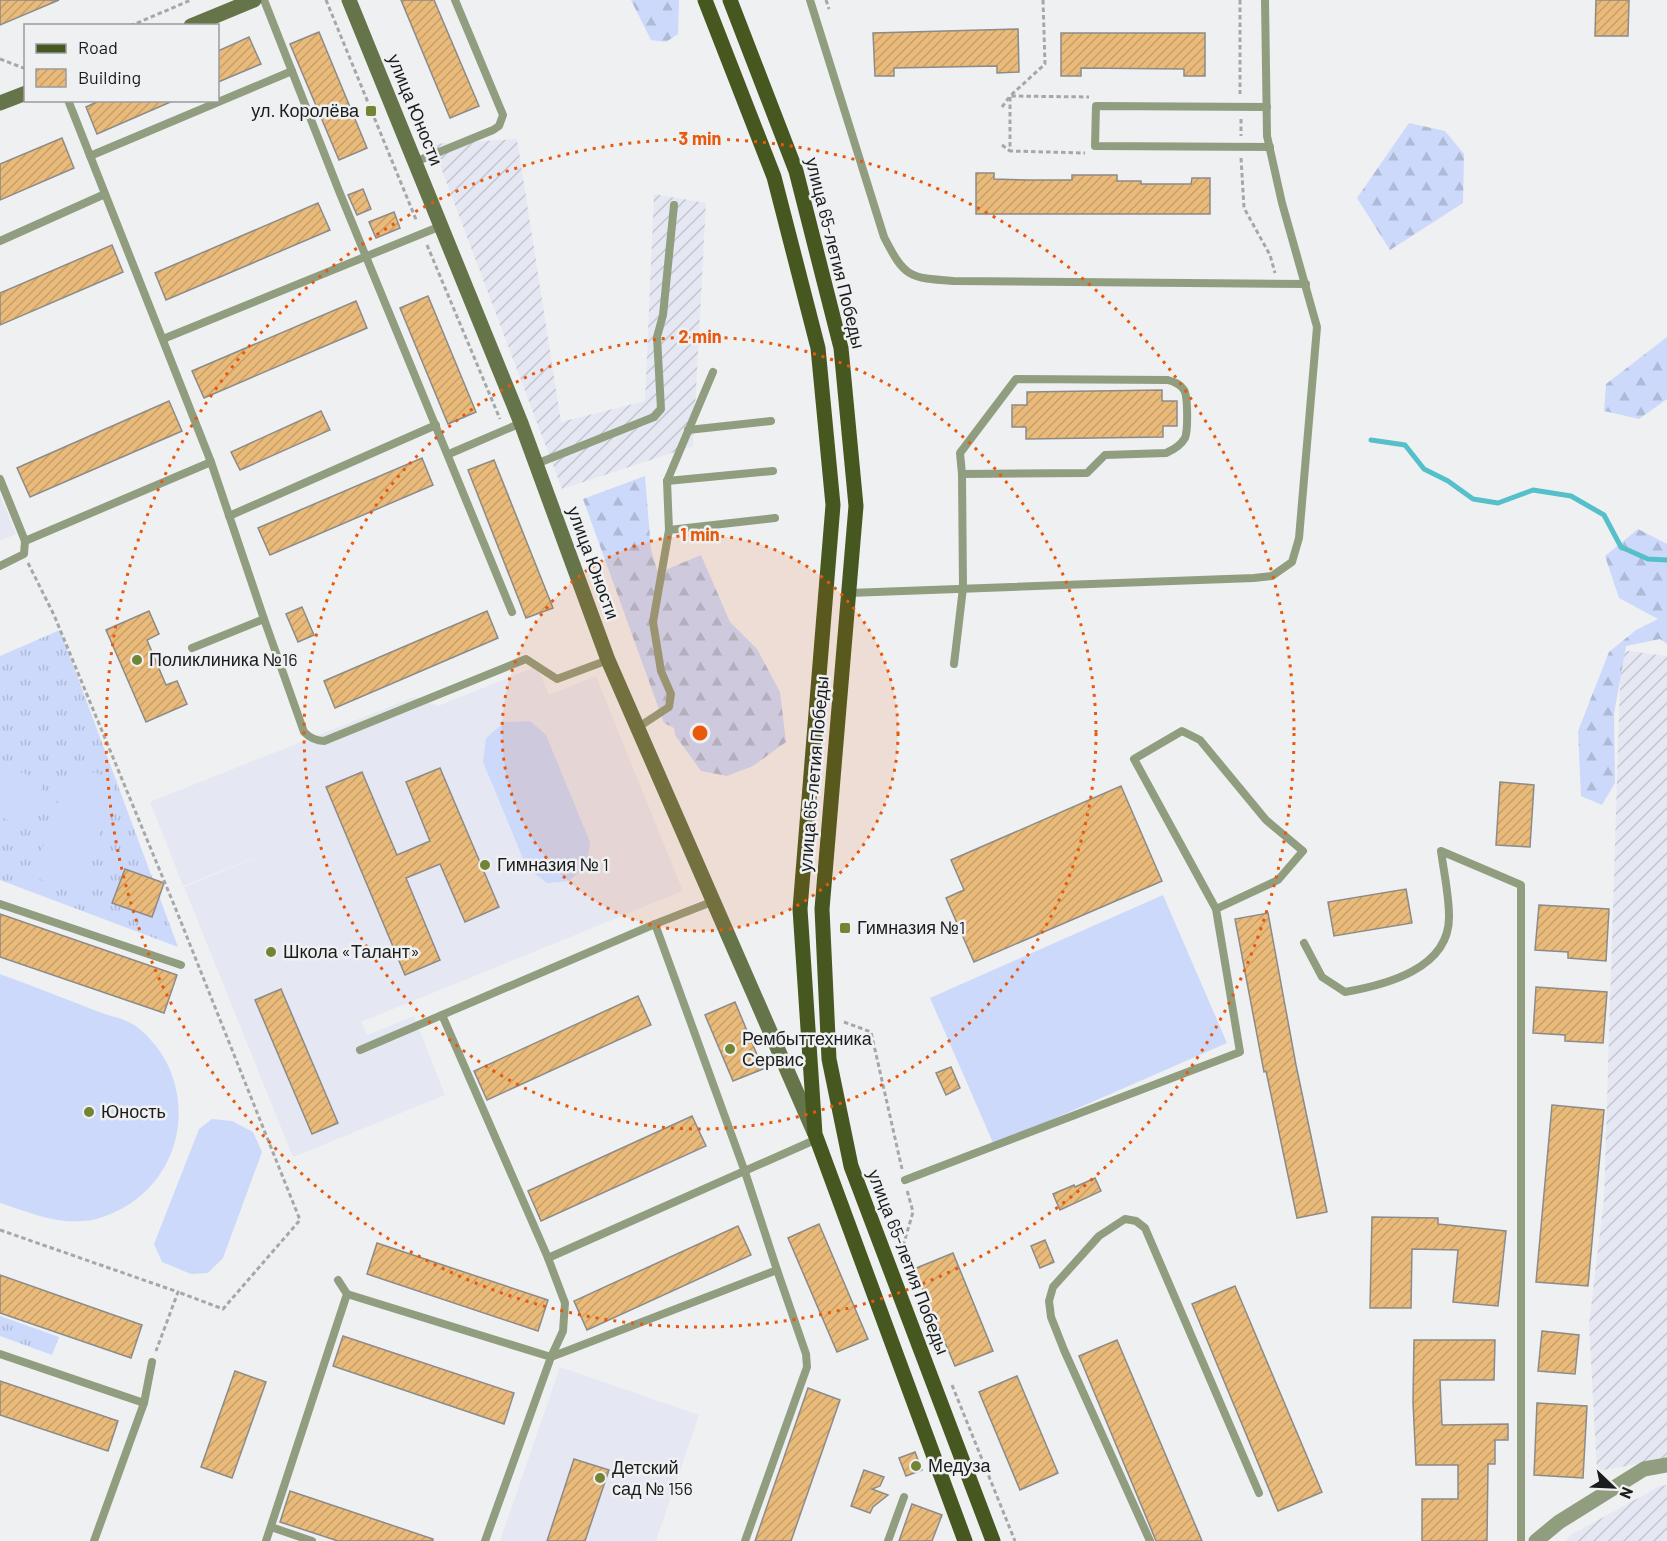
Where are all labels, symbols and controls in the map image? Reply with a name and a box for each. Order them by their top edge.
legend [24,24,219,102]
text: Road [78,36,118,58]
street label: улица Юности [384,51,448,169]
text: Building [78,66,141,88]
place label: ул. Королёва [251,99,360,121]
marker: ул. Королёва [364,104,378,118]
text: 3 min [679,127,721,149]
street label: улица 65-летия Победы [802,155,870,351]
text: 2 min [678,325,722,347]
street label: улица Юности [563,503,625,622]
text: 1 min [680,523,720,545]
place label: Поликлиника №16 [149,648,298,670]
marker: Поликлиника №16 [130,653,144,667]
street label: улица 65-летия Победы [793,675,833,873]
centre of rings [690,723,710,743]
place label: Гимназия № 1 [497,853,609,875]
marker: Гимназия № 1 [478,858,492,872]
place label: Гимназия №1 [857,916,965,938]
marker: Гимназия №1 [838,921,852,935]
place label: Школа «Талант» [283,940,420,962]
marker: Школа «Талант» [264,945,278,959]
place label: Рембыттехника Сервис [742,1027,873,1070]
marker: Рембыттехника Сервис [723,1042,737,1056]
place label: Юность [101,1100,166,1122]
marker: Юность [82,1105,96,1119]
street label: улица 65-летия Победы [863,1166,954,1357]
place label: Медуза [928,1454,992,1476]
place label: Детский сад № 156 [612,1456,693,1499]
north arrow [1583,1457,1643,1517]
marker: Медуза [909,1459,923,1473]
marker: Детский сад № 156 [593,1471,607,1485]
text: N [1616,1484,1638,1502]

